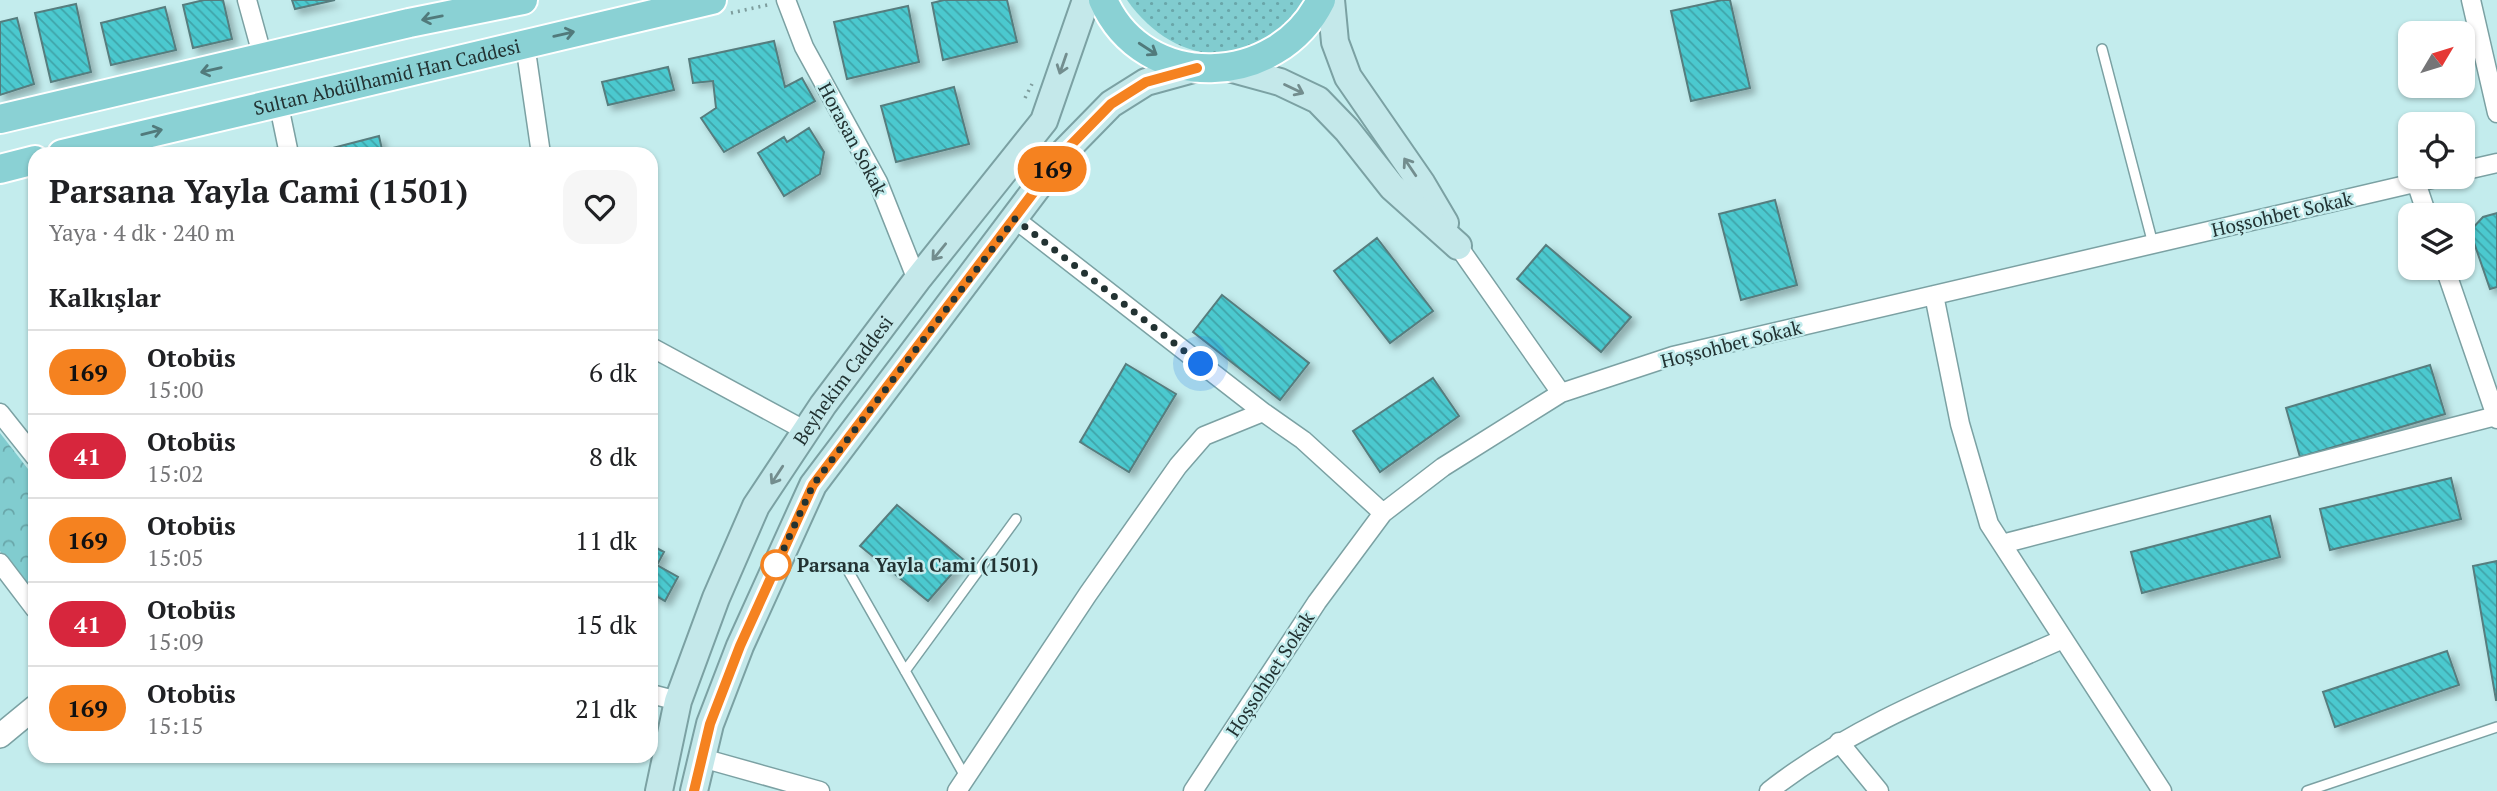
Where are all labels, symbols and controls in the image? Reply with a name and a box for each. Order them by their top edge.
one-way arrow [421,12,444,26]
north arrow [2398,21,2474,98]
map controls [2398,21,2475,280]
one-way arrow [552,27,575,41]
street label: Sultan Abdülhamid Han Caddesi [251,33,523,120]
one-way arrow [1138,42,1157,57]
one-way arrow [1056,53,1069,75]
one-way arrow [200,64,223,77]
street label: Horasan Sokak [813,78,894,200]
one-way arrow [1283,83,1304,96]
button: locate [2398,112,2475,189]
one-way arrow [140,125,163,138]
line badge: 169 [1012,146,1092,192]
text: 169 [1032,153,1072,185]
one-way arrow [1403,158,1417,177]
text: Parsana Yayla Cami (1501) [49,169,468,212]
button: heart [563,170,637,244]
street label: Hoşsohbet Sokak [2209,185,2355,242]
button: layers [2398,203,2475,280]
text: Yaya · 4 dk · 240 m [49,217,235,248]
one-way arrow [932,242,947,261]
text: Kalkışlar [49,280,161,314]
street label: Beyhekim Caddesi [787,310,898,449]
street label: Hoşsohbet Sokak [1658,314,1804,373]
text: Otobüs [147,340,236,374]
your location [1183,346,1218,381]
text: 6 dk [589,355,637,389]
text: 169 [67,356,108,388]
text: 15:00 [147,374,204,405]
text: Otobüs [147,424,236,458]
text: 8 dk [589,439,637,473]
text: 41 [74,440,101,472]
text: 15:02 [147,458,204,489]
one-way arrow [769,465,783,485]
text: Otobüs [147,508,236,542]
text: 11 dk [575,523,637,557]
text: 169 [67,524,108,556]
text: 15:05 [147,542,204,573]
marker: Parsana Yayla Cami (1501) [761,550,791,580]
place label: Parsana Yayla Cami (1501) [797,552,1038,577]
text: Otobüs [147,592,236,626]
street label: Hoşsohbet Sokak [1220,606,1319,741]
text: 15 dk [575,607,637,641]
text: 41 [74,608,101,640]
text: 15:09 [147,626,204,657]
text: Otobüs [147,676,236,710]
text: 21 dk [575,691,637,725]
text: 169 [67,692,108,724]
text: 15:15 [147,710,204,741]

